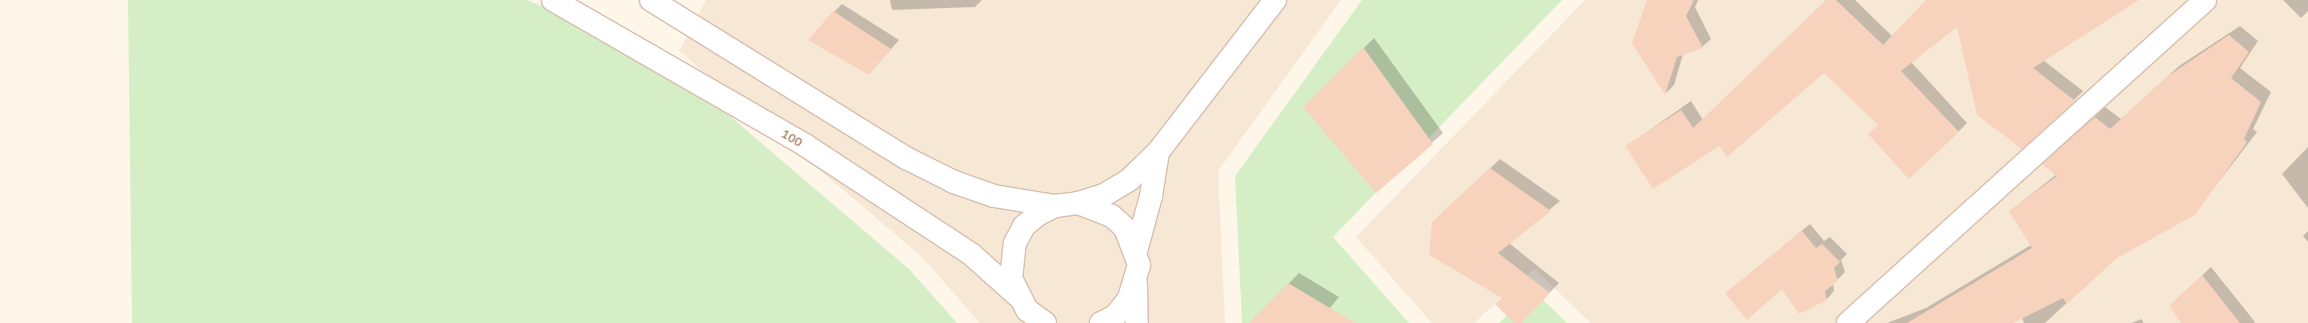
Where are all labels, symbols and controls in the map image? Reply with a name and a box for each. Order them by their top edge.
street label: 100 [779,126,805,150]

